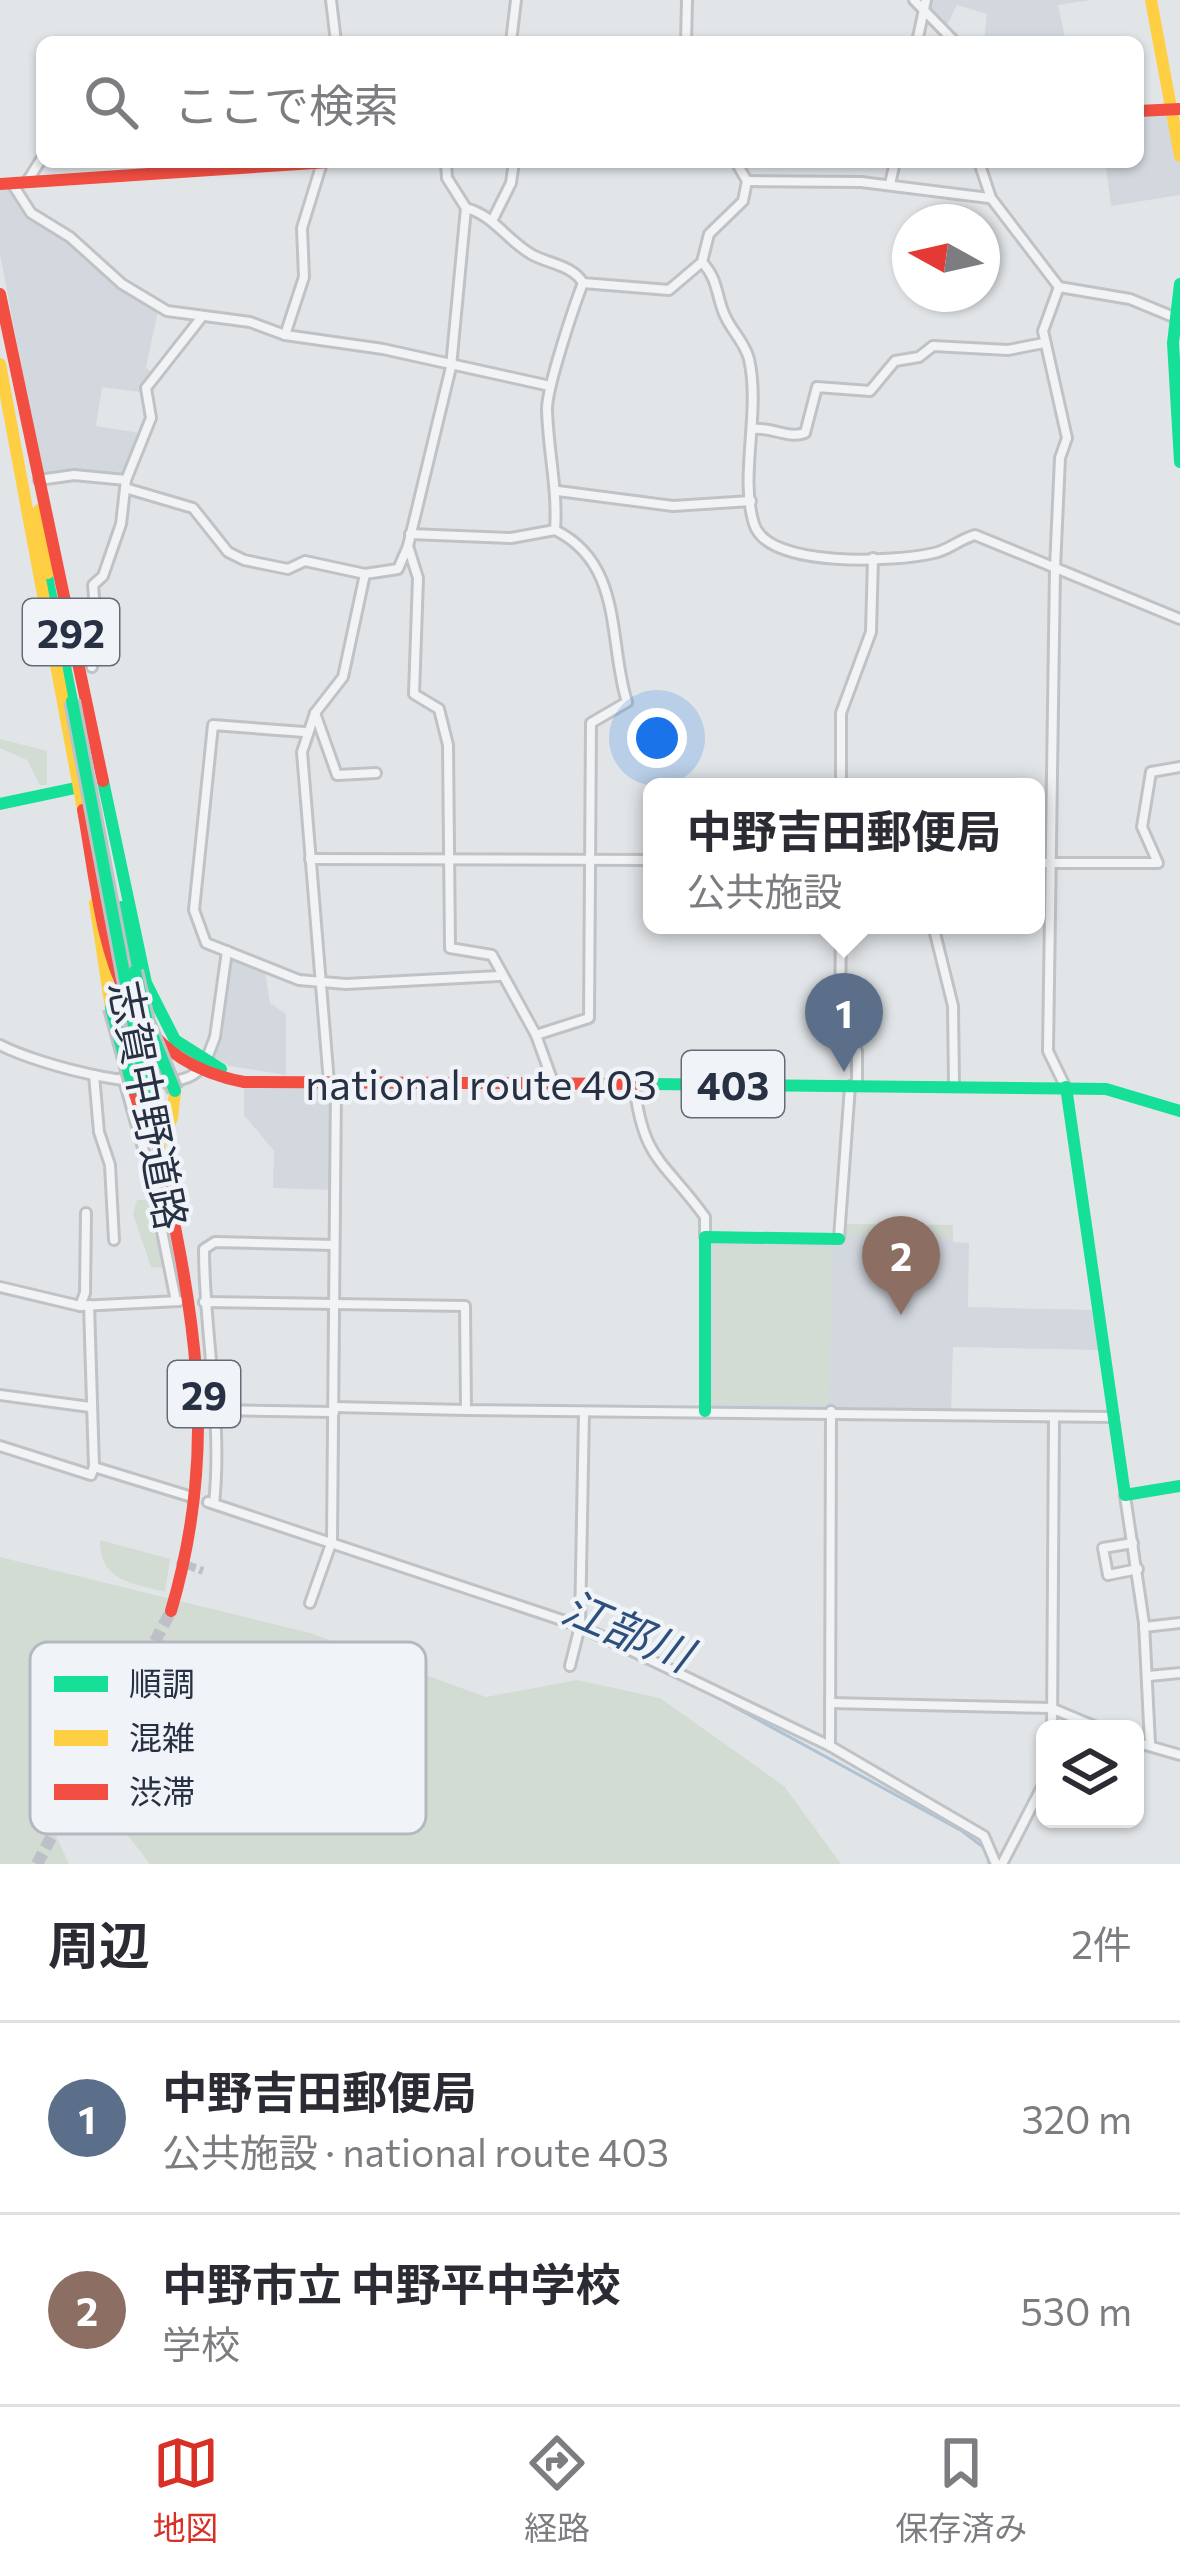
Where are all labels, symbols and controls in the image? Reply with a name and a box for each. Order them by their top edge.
search box [36,36,1144,168]
icon: search [78,69,144,135]
text: ここで検索 [174,76,399,131]
north arrow [892,204,1000,312]
road number: 292 [23,599,119,665]
your location [627,708,687,768]
popup [643,778,1045,934]
text: 中野吉田郵便局 [686,802,1002,857]
text: 公共施設 [686,866,843,914]
pin: 1 [805,973,883,1072]
street label: 志賀中野道路 [100,976,200,1234]
road number: 403 [682,1051,784,1117]
street label: national route 403 [305,1057,657,1109]
pin: 2 [862,1216,940,1315]
road number: 29 [168,1361,240,1427]
water label: 江部川 [555,1577,705,1682]
legend [30,1642,426,1834]
text: 順調 [129,1662,195,1703]
text: 混雑 [129,1716,195,1757]
map controls [1036,1720,1144,1828]
button: layers [1036,1720,1144,1828]
text: 渋滞 [129,1770,195,1811]
text: 周辺 [48,1912,150,1975]
text: 2件 [1071,1919,1132,1967]
text: 中野吉田郵便局 [162,2063,477,2118]
text: 1 [78,2094,96,2142]
text: 320 m [1021,2094,1132,2142]
text: 公共施設 · national route 403 [162,2127,669,2175]
text: 中野市立 中野平中学校 [162,2255,621,2310]
text: 2 [76,2286,98,2334]
text: 530 m [1020,2286,1132,2334]
text: 学校 [162,2319,240,2367]
tab: 地図 [153,2430,219,2550]
tab: 経路 [524,2430,590,2550]
tab: 保存済み [895,2430,1027,2550]

